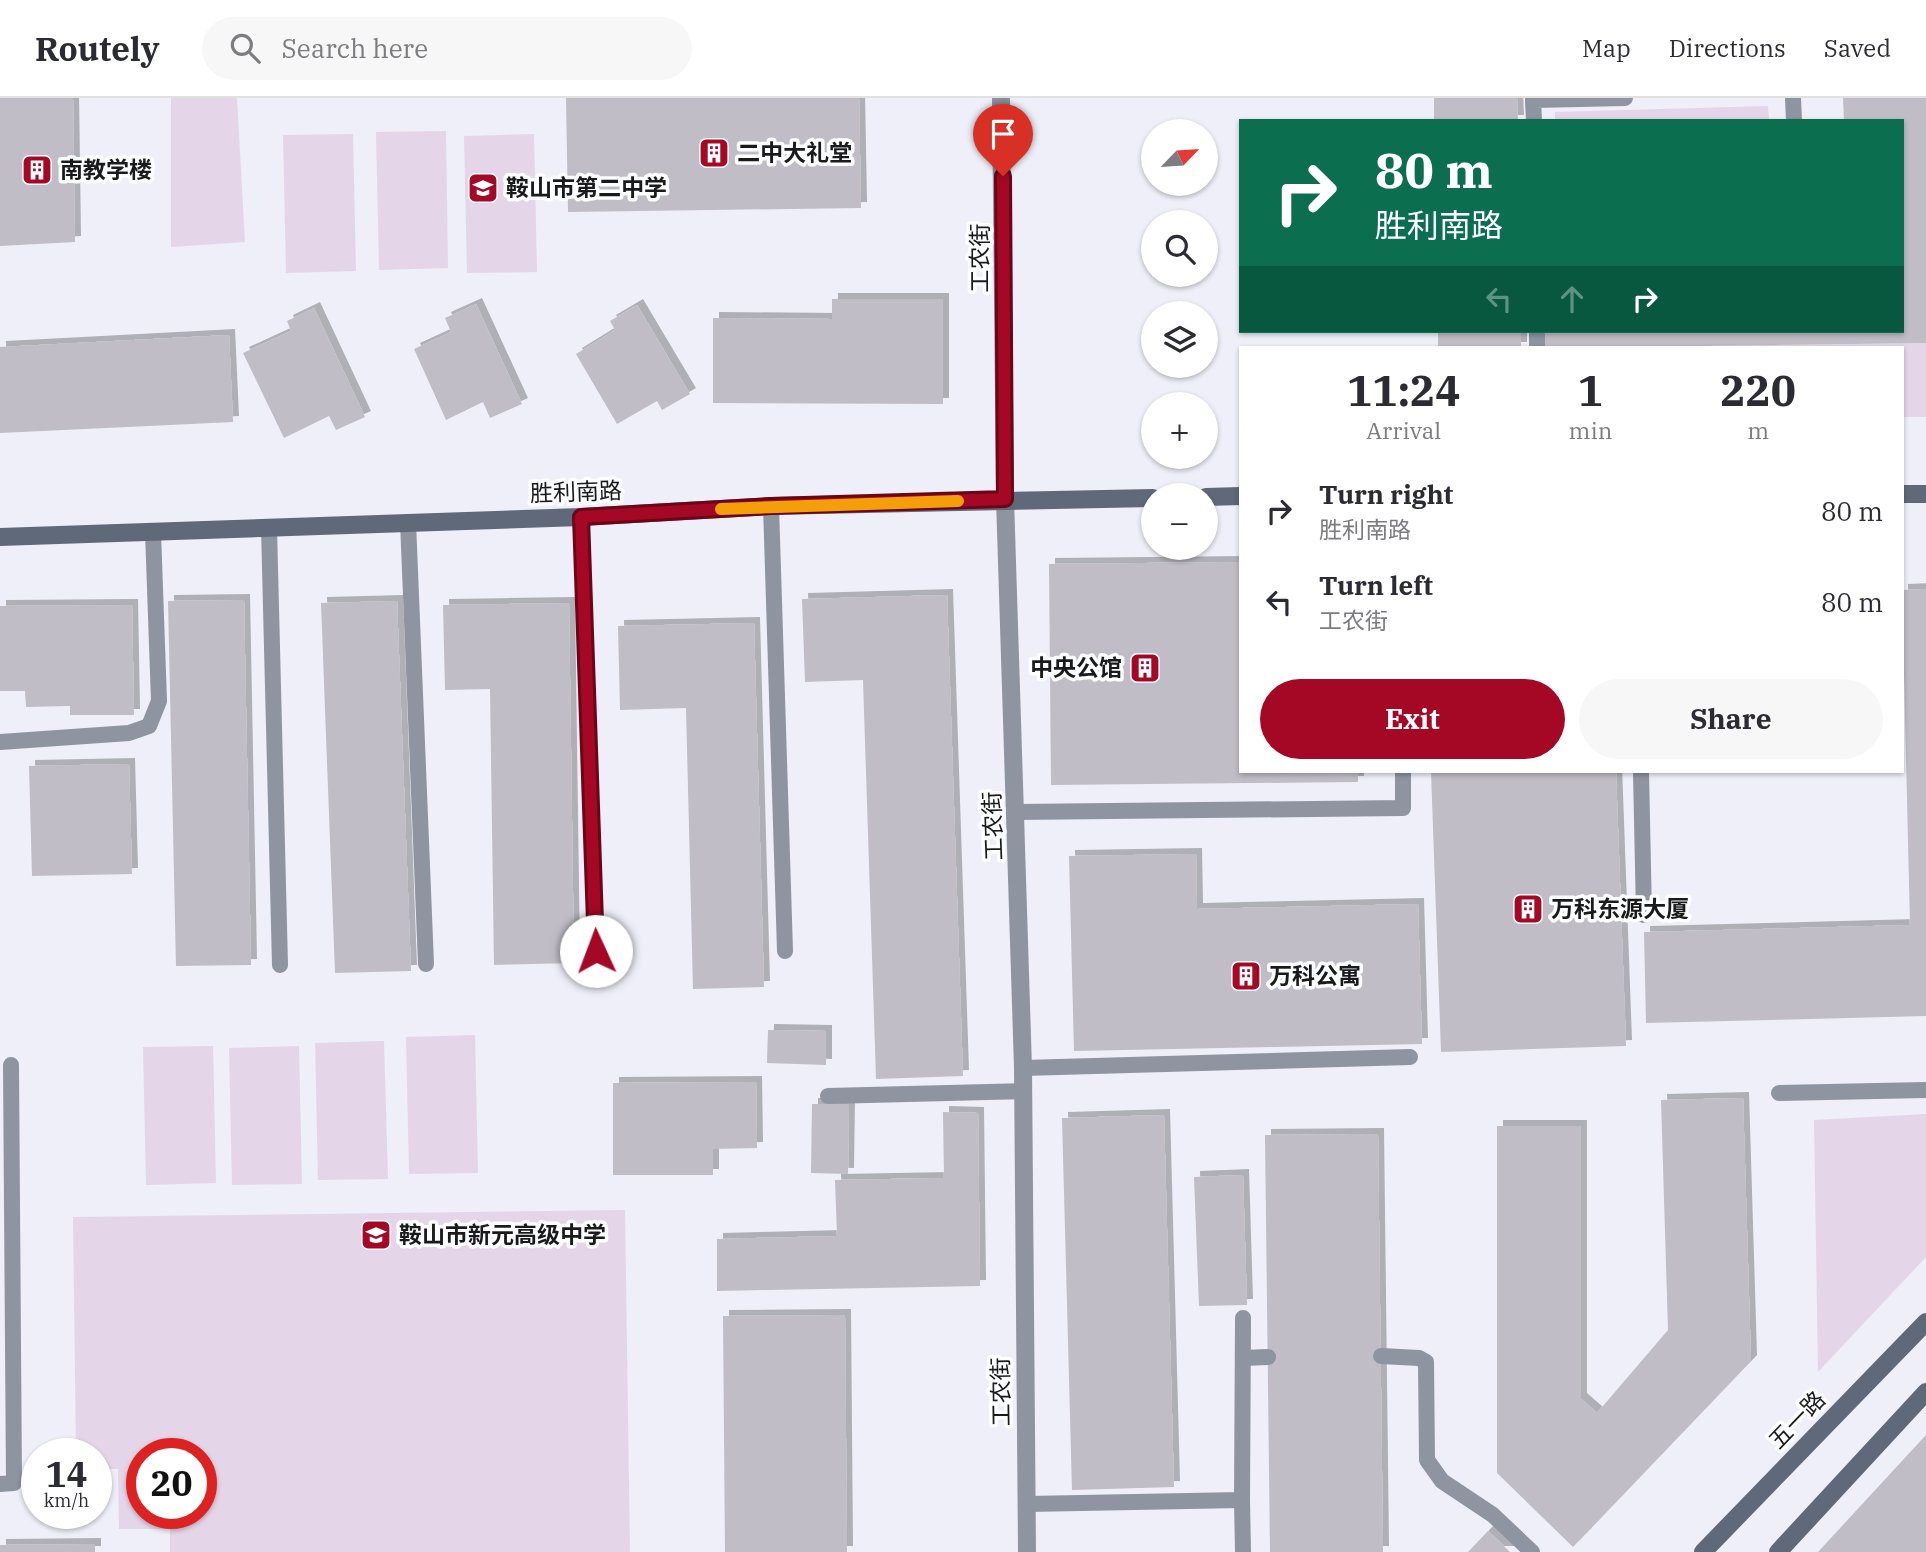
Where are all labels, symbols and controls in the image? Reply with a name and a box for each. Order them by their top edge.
search box [202,17,692,80]
text: Routely [35,27,160,70]
icon: search [226,29,264,67]
text: Search here [282,31,428,65]
text: Map [1582,32,1631,64]
text: Directions [1669,32,1786,64]
text: Saved [1824,32,1891,64]
pin [973,104,1033,176]
icon: arrive [984,115,1022,153]
north arrow [1141,119,1218,196]
map controls [1141,119,1218,560]
building icon: 二中大礼堂 [697,136,731,170]
place label: 二中大礼堂 [737,137,852,167]
text: 80 m [1375,138,1493,201]
icon: right [1260,147,1351,238]
building icon: 南教学楼 [20,153,54,187]
place label: 南教学楼 [60,154,152,184]
school or university icon: 鞍山市第二中学 [466,171,500,205]
place label: 鞍山市第二中学 [506,172,667,202]
text: 胜利南路 [1375,204,1503,246]
button: search [1141,210,1218,287]
street label: 工农街 [964,224,994,293]
icon: left [1480,280,1518,318]
icon: ahead [1553,280,1591,318]
icon: right [1626,280,1664,318]
button: layers [1141,301,1218,378]
text: 11:24 [1347,363,1461,418]
text: 1 [1578,363,1603,418]
text: 220 [1720,363,1796,418]
button: + [1141,392,1218,469]
text: Arrival [1366,415,1441,445]
text: min [1569,415,1612,445]
text: m [1747,415,1769,445]
street label: 胜利南路 [529,474,622,508]
text: Turn right [1319,477,1453,511]
button: − [1141,483,1218,560]
icon: right [1260,492,1298,530]
text: 80 m [1821,494,1883,528]
text: 胜利南路 [1319,514,1411,544]
text: Turn left [1319,568,1433,602]
icon: left [1260,583,1298,621]
text: 80 m [1821,585,1883,619]
text: 工农街 [1319,605,1388,635]
building icon: 中央公馆 [1128,651,1162,685]
place label: 中央公馆 [1030,652,1122,682]
button: Exit [1260,679,1565,759]
button: Share [1579,679,1883,759]
street label: 工农街 [976,791,1008,861]
building icon: 万科东源大厦 [1511,892,1545,926]
place label: 万科东源大厦 [1551,893,1689,923]
position arrow [559,914,633,988]
building icon: 万科公寓 [1229,959,1263,993]
place label: 万科公寓 [1269,960,1361,990]
school or university icon: 鞍山市新元高级中学 [359,1218,393,1252]
place label: 鞍山市新元高级中学 [399,1219,606,1249]
street label: 工农街 [984,1357,1016,1427]
street label: 五一路 [1762,1384,1831,1455]
speed limit sign: 20 [126,1438,217,1529]
text: 14 [45,1451,88,1497]
text: km/h [44,1489,89,1512]

